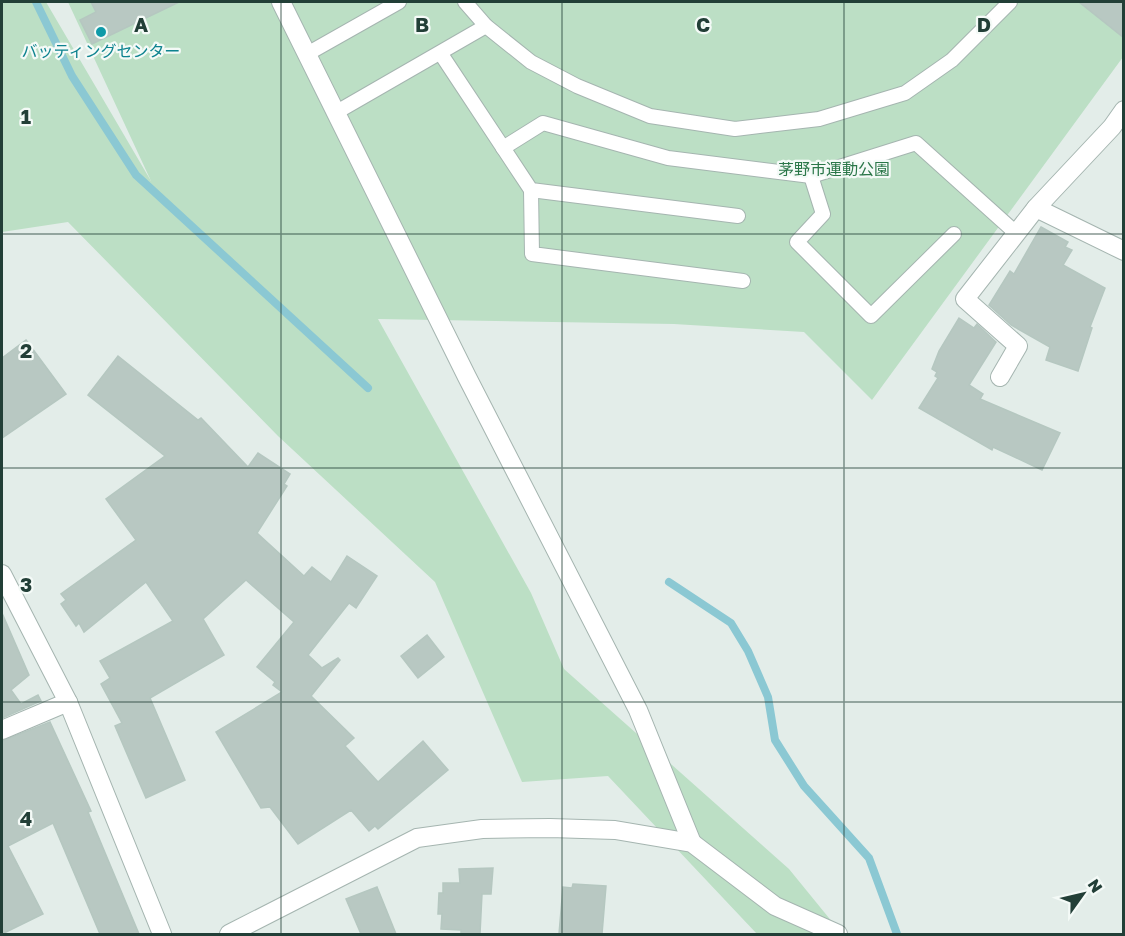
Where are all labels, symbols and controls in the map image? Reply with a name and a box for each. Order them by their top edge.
text: A [134,12,148,36]
text: B [415,12,429,36]
text: C [696,12,710,36]
text: D [977,12,991,36]
marker: バッティングセンター [94,25,108,39]
place label: バッティングセンター [21,41,181,61]
text: 1 [21,104,31,128]
park label: 茅野市運動公園 [778,159,890,179]
text: 2 [20,338,32,362]
text: 3 [20,572,32,596]
text: 4 [20,806,32,830]
north arrow [1053,864,1113,924]
text: N [1084,875,1107,896]

